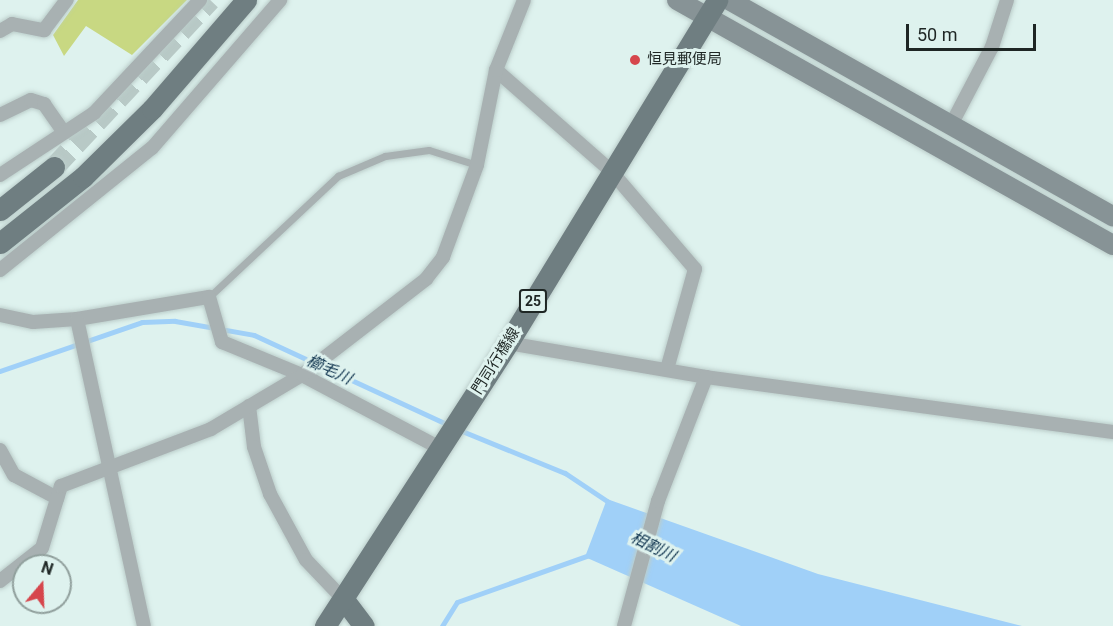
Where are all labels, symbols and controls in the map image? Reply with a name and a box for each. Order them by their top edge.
scale bar [909,12,1040,50]
text: 50 m [917,24,957,45]
place label: 恒見郵便局 [647,51,722,69]
marker: 恒見郵便局 [628,53,642,67]
road number: 25 [518,290,548,312]
street label: 門司行橋線 [468,324,524,398]
water label: 櫛毛川 [303,351,355,389]
water label: 相割川 [627,528,679,566]
north arrow [12,554,72,614]
text: N [39,558,56,579]

